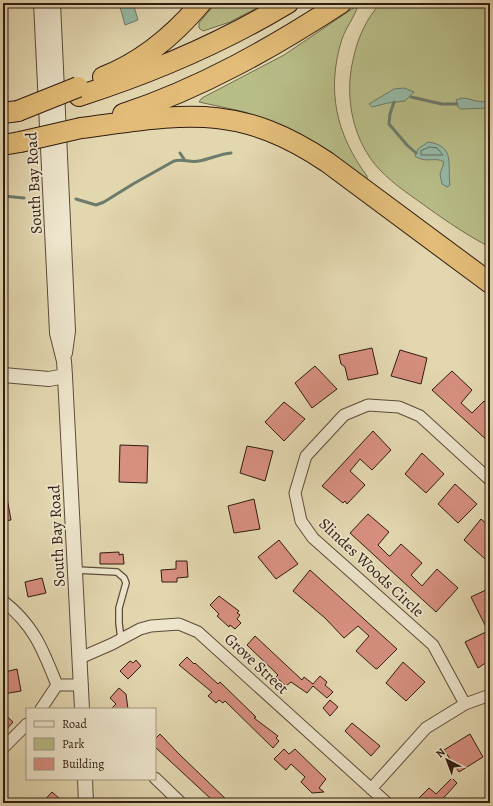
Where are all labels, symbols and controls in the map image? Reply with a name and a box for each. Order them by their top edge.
street label: South Bay Road [20,131,48,235]
street label: South Bay Road [43,484,71,588]
street label: Slindes Woods Circle [314,513,429,622]
street label: Grove Street [219,628,293,699]
legend [26,708,156,780]
text: Road [62,716,88,732]
text: Park [62,736,85,752]
north arrow [427,740,467,780]
text: N [433,745,449,761]
text: Building [62,756,104,772]

